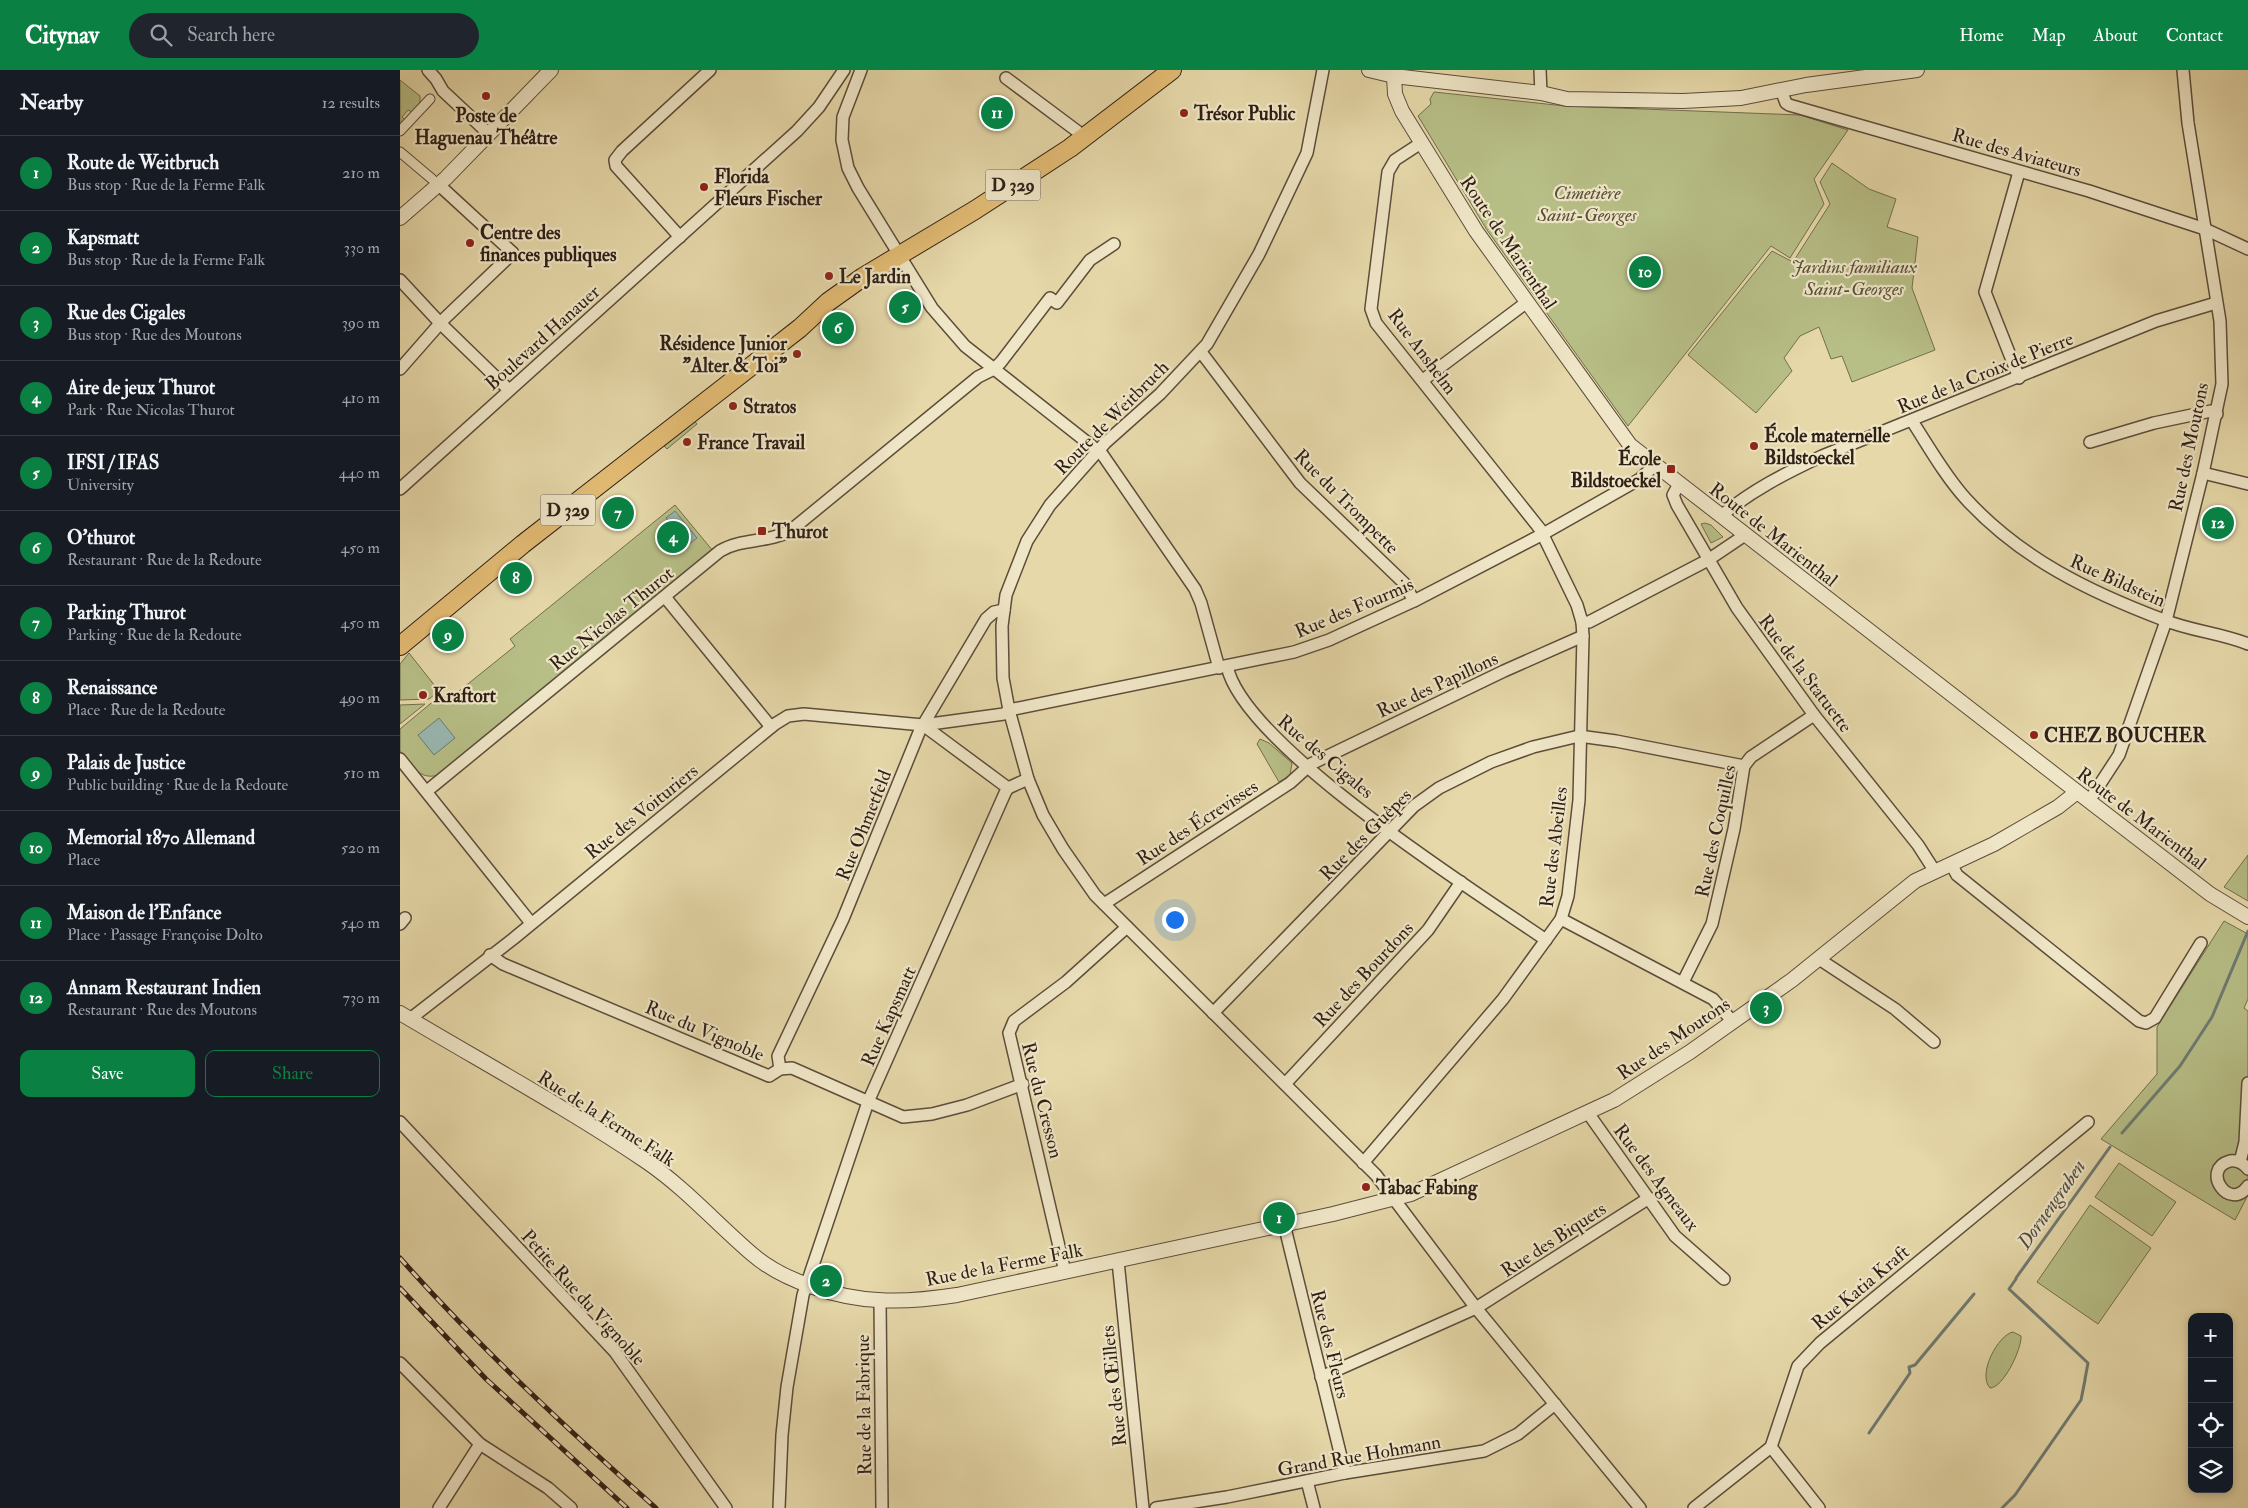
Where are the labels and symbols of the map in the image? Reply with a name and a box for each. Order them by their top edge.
marker: Poste de Haguenau Théâtre [480,90,492,102]
pin: 11 [981,94,1013,132]
place label: Trésor Public [1193,102,1296,126]
place label: Poste de Haguenau Théâtre [414,104,558,151]
marker: Trésor Public [1178,107,1190,119]
street label: Rue des Aviateurs [1949,123,2084,183]
place label: Florida Fleurs Fischer [714,165,823,211]
road number: D 329 [986,170,1040,200]
street label: Route de Marienthal [1455,171,1562,314]
marker: Florida Fleurs Fischer [698,181,710,193]
park label: Cimetière Saint-Georges [1536,181,1637,227]
place label: Centre des finances publiques [479,221,617,268]
marker: Centre des finances publiques [464,237,476,249]
pin: 10 [1629,253,1661,291]
park label: Jardins familiaux Saint-Georges [1791,255,1918,301]
place label: Le Jardin [839,265,911,289]
marker: Le Jardin [823,270,835,282]
street label: Boulevard Hanauer [480,280,605,396]
pin: 5 [889,288,921,326]
street label: Rue Anshelm [1382,304,1462,399]
pin: 6 [822,309,854,347]
street label: Rue de la Croix de Pierre [1894,327,2077,419]
place label: Résidence Junior "Alter & Toi" [659,332,788,378]
marker: Résidence Junior "Alter & Toi" [791,348,803,360]
street label: Route de Weitbruch [1049,355,1174,480]
street label: Rue des Moutons [2164,380,2214,514]
place label: Stratos [743,395,797,419]
marker: Stratos [727,400,739,412]
place label: École maternelle Bildstoeckel [1764,422,1890,470]
place label: France Travail [697,431,805,455]
marker: France Travail [681,436,693,448]
marker: École maternelle Bildstoeckel [1748,440,1760,452]
street label: Rue du Trompette [1288,444,1404,560]
place label: École Bildstoeckel [1570,445,1661,493]
marker: École Bildstoeckel [1665,463,1677,475]
street label: Route de Marienthal [1704,477,1842,592]
road number: D 329 [540,494,596,526]
pin: 7 [602,494,634,532]
pin: 12 [2202,504,2234,542]
pin: 4 [657,518,689,556]
place label: Thurot [771,520,829,544]
marker: Thurot [756,525,768,537]
street label: Rue Bildstein [2066,549,2169,613]
pin: 8 [500,559,532,597]
street label: Rue Nicolas Thurot [545,561,679,676]
street label: Rue des Fourmis [1291,572,1417,644]
street label: Rue de la Statuette [1753,610,1858,738]
pin: 9 [432,616,464,654]
street label: Rue des Papillons [1373,646,1502,724]
place label: Kraftort [433,684,497,708]
marker: Kraftort [417,689,429,701]
street label: Rue des Cigales [1272,710,1378,804]
place label: CHEZ BOUCHER [2044,724,2207,748]
marker: CHEZ BOUCHER [2028,729,2040,741]
street label: Rue des Voituriers [580,759,703,865]
street label: Route de Marienthal [2072,762,2211,875]
street label: Rue des Coquilles [1690,763,1742,900]
street label: Rue Ohmetfeld [831,766,897,884]
street label: Rue des Écrevisses [1131,773,1263,871]
street label: Rue des Guêpes [1315,784,1418,887]
street label: Rue des Abeilles [1535,785,1573,909]
your location [1162,907,1188,933]
street label: Rue des Bourdons [1309,917,1419,1033]
street label: Rue Kapsmatt [856,963,923,1071]
pin: 3 [1750,989,1782,1027]
street label: Rue des Moutons [1612,992,1735,1086]
street label: Rue du Vignoble [641,995,768,1067]
street label: Rue du Cresson [1016,1040,1068,1161]
street label: Rue de la Ferme Falk [533,1065,680,1172]
street label: Rue des Agneaux [1608,1119,1705,1236]
water label: Dornengraben [2011,1155,2091,1254]
place label: Tabac Fabing [1375,1176,1478,1201]
marker: Tabac Fabing [1360,1181,1372,1193]
street label: Rue des Biquets [1496,1197,1611,1283]
pin: 1 [1263,1199,1295,1237]
street label: Petite Rue du Vignoble [516,1225,651,1371]
street label: Rue de la Ferme Falk [924,1238,1085,1292]
street label: Rue Katia Kraft [1807,1240,1914,1335]
pin: 2 [810,1262,842,1300]
street label: Rue des Fleurs [1305,1287,1355,1401]
street label: Rue des Œillets [1096,1324,1132,1448]
street label: Rue de la Fabrique [851,1334,877,1476]
street label: Grand Rue Hohmann [1276,1430,1443,1482]

